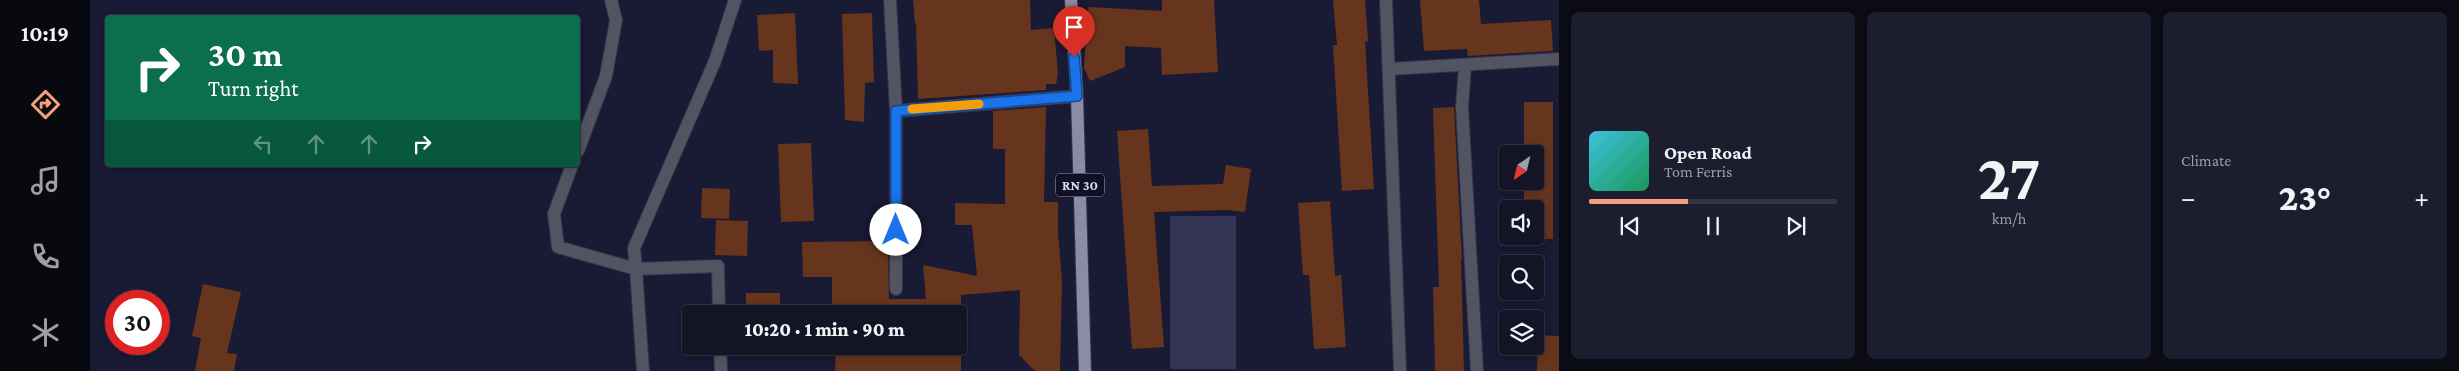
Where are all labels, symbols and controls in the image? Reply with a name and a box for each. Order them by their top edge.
pin [1053,6,1095,57]
icon: arrive [1060,13,1088,41]
text: 10:19 [21,21,69,46]
icon: right [125,35,190,100]
text: 30 m [208,35,283,74]
text: Turn right [208,76,299,101]
icon: directions [28,87,63,122]
icon: left [249,130,277,158]
icon: ahead [302,130,330,158]
icon: ahead [355,130,383,158]
icon: right [408,130,436,158]
text: 27 [1977,141,2041,213]
text: Open Road [1664,142,1752,163]
north arrow [1499,145,1544,190]
map controls [1499,145,1544,355]
text: Climate [2181,152,2231,169]
icon: music [28,163,63,198]
text: Tom Ferris [1664,163,1732,180]
road number: RN 30 [1056,174,1104,196]
text: 23° [2278,176,2332,218]
text: − [2181,182,2196,213]
text: + [2414,182,2429,213]
button: sound [1499,200,1544,245]
position arrow [869,203,921,255]
text: km/h [1992,210,2026,227]
icon: previous [1616,212,1644,240]
icon: pause [1699,212,1727,240]
icon: next [1782,212,1810,240]
icon: phone [28,239,63,274]
button: search [1499,255,1544,300]
speed limit sign: 30 [105,290,170,355]
button: layers [1499,310,1544,355]
icon: climate [28,315,63,350]
text: 10:20 · 1 min · 90 m [744,319,905,340]

